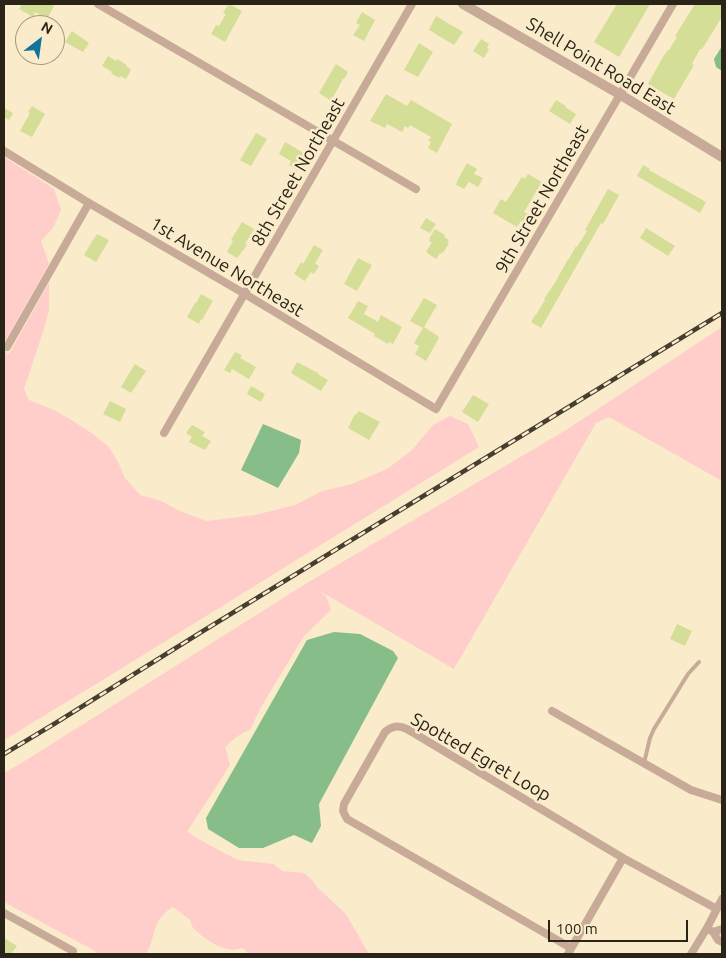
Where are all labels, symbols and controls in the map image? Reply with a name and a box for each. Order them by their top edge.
street label: Shell Point Road East [523,13,679,119]
north arrow [15,15,65,65]
text: N [38,18,56,37]
street label: 8th Street Northeast [247,94,349,250]
street label: 9th Street Northeast [491,121,593,277]
street label: 1st Avenue Northeast [146,213,308,321]
street label: Spotted Egret Loop [407,708,555,806]
scale bar [551,910,691,942]
text: 100 m [556,920,598,937]

